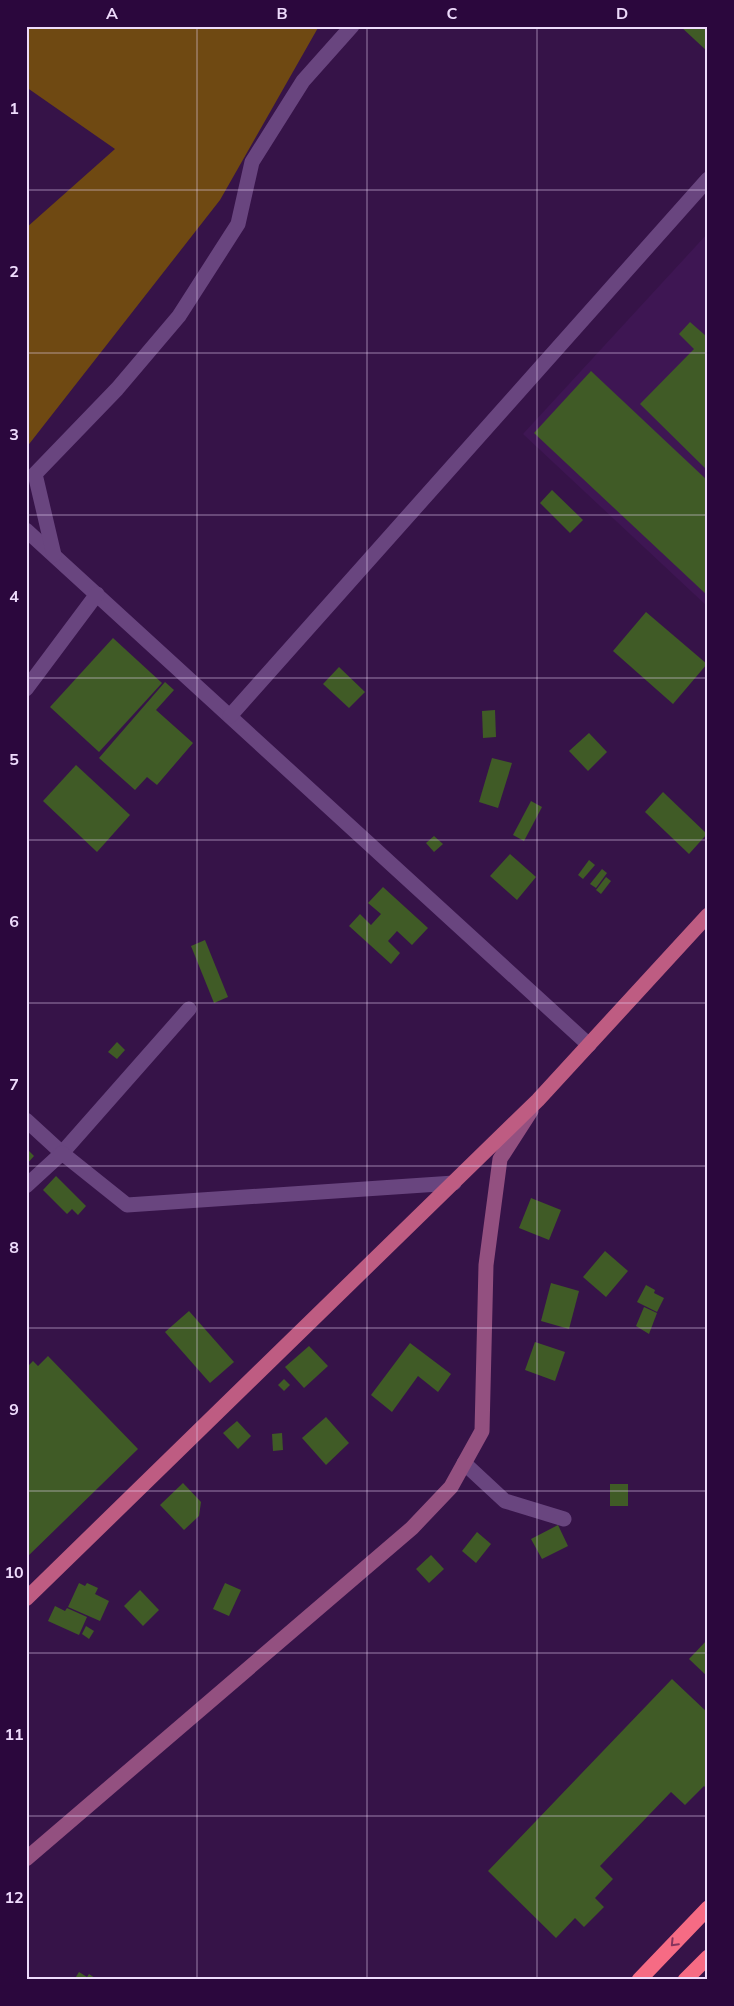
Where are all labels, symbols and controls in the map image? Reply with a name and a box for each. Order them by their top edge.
text: A [106,3,118,23]
text: B [276,3,288,23]
text: C [447,3,458,23]
text: D [616,3,628,23]
text: 1 [9,98,19,118]
text: 2 [9,261,19,281]
text: 3 [9,424,19,444]
text: 4 [9,586,19,606]
text: 5 [9,749,19,769]
text: 6 [9,911,19,931]
text: 7 [9,1074,19,1094]
text: 8 [9,1237,19,1257]
text: 9 [9,1399,19,1419]
text: 10 [4,1562,24,1582]
text: 11 [4,1724,24,1744]
text: 12 [4,1887,24,1907]
one-way arrow [671,1938,680,1947]

